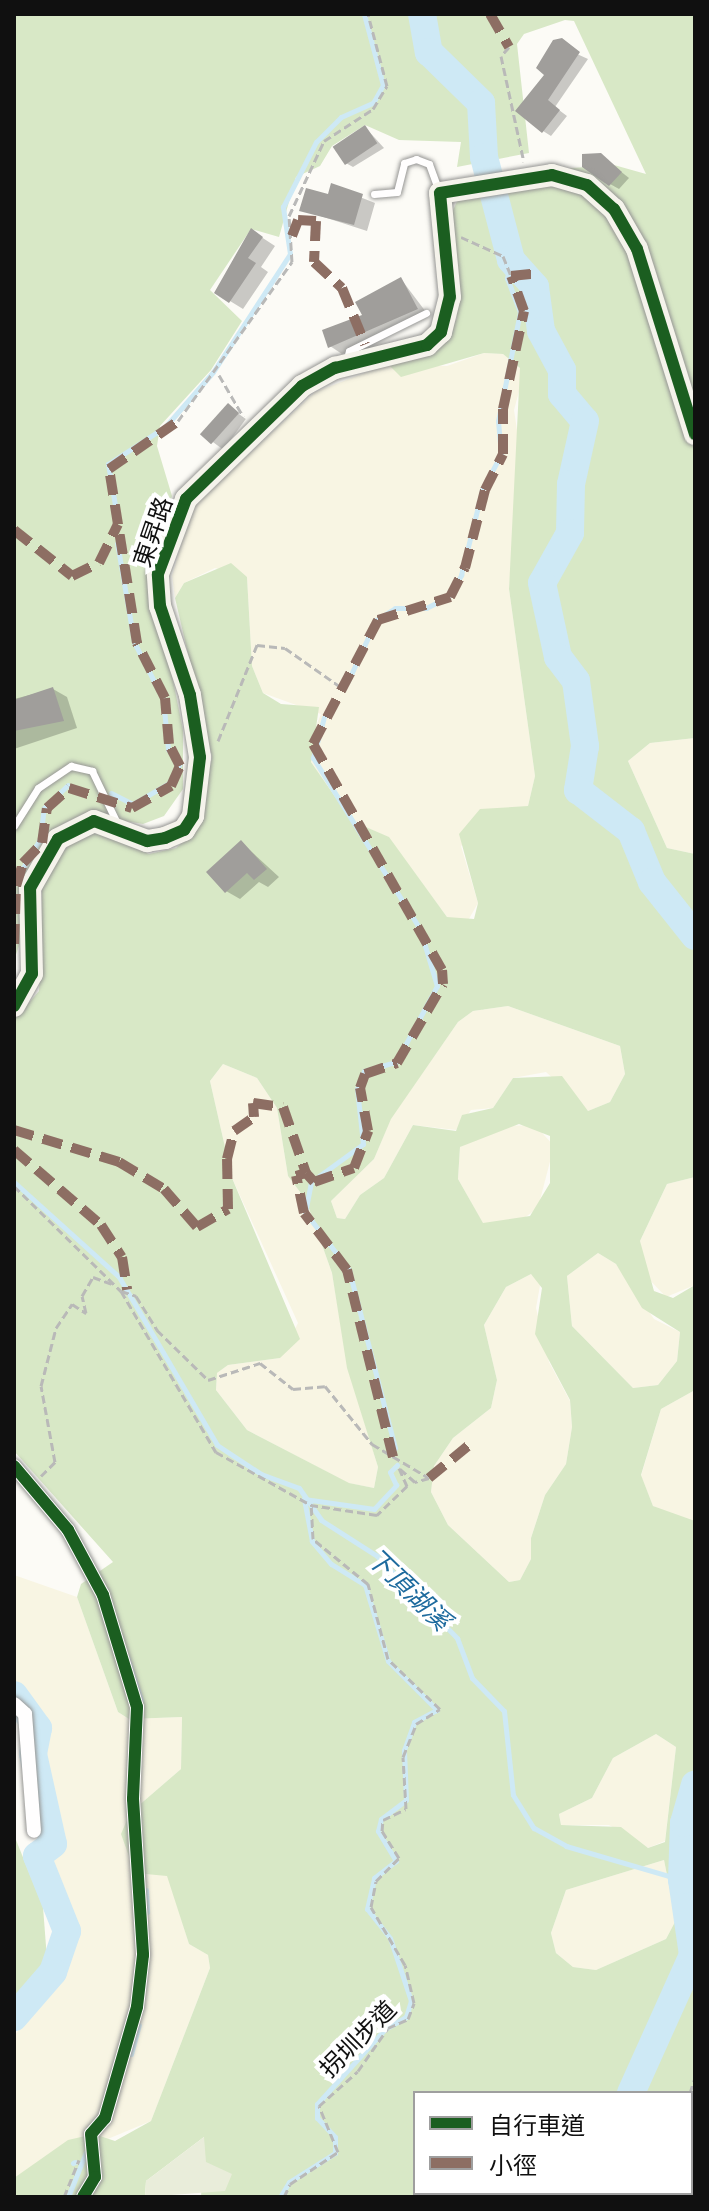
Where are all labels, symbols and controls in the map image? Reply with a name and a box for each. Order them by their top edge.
street label: 東昇路 [128,493,178,571]
water label: 下頂湖溪 [360,1543,456,1637]
street label: 拐圳步道 [314,1995,402,2083]
legend [413,2091,693,2195]
text: 自行車道 [489,2111,585,2140]
text: 小徑 [489,2151,537,2180]

